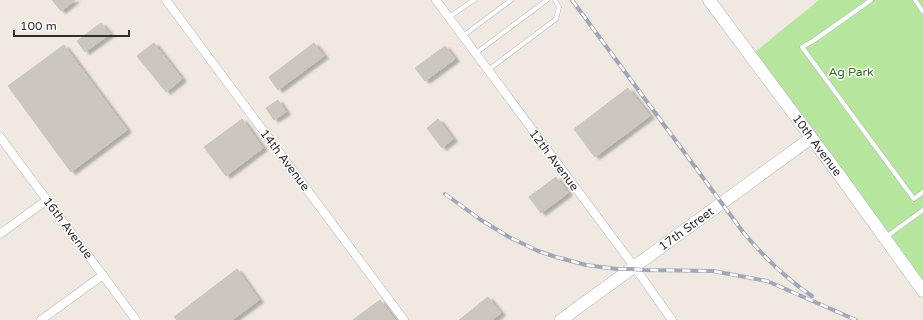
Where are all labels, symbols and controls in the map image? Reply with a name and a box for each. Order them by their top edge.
scale bar [14,12,129,38]
text: 100 m [20,19,57,33]
park label: Ag Park [828,65,874,79]
street label: 10th Avenue [790,112,845,179]
street label: 14th Avenue [257,127,313,194]
street label: 12th Avenue [526,127,582,194]
street label: 16th Avenue [40,195,96,262]
street label: 17th Street [656,204,717,253]

